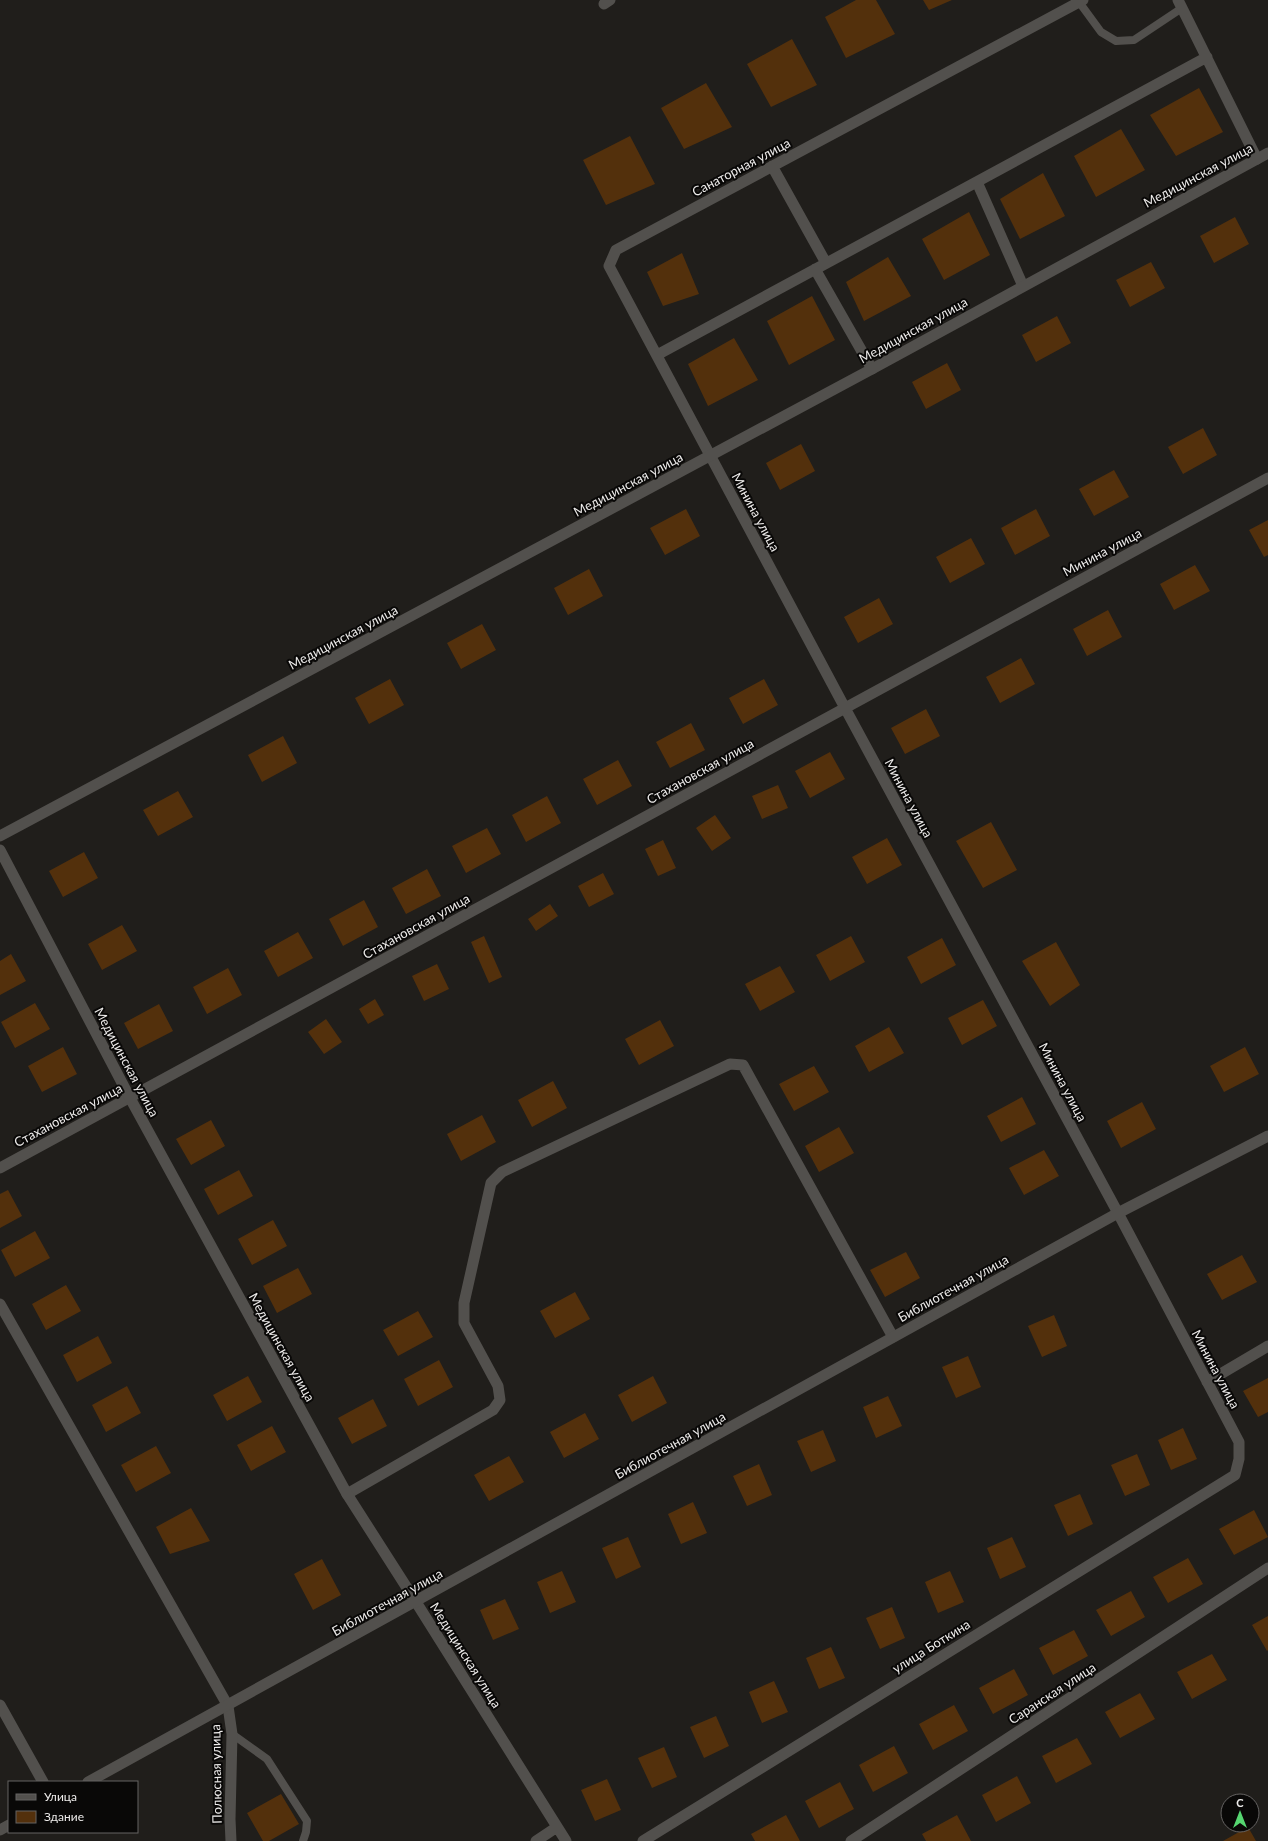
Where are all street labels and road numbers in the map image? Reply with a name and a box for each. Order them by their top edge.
street label: Санаторная улица [689,134,793,200]
street label: Медицинская улица [1141,139,1255,211]
street label: Медицинская улица [856,294,970,366]
street label: Медицинская улица [571,448,685,520]
street label: Минина улица [729,470,783,554]
street label: Минина улица [1060,525,1144,579]
street label: Медицинская улица [286,601,400,673]
street label: Стахановская улица [644,735,756,807]
street label: Минина улица [882,756,936,840]
street label: Стахановская улица [360,890,472,962]
street label: Медицинская улица [91,1005,163,1119]
street label: Минина улица [1036,1040,1090,1124]
street label: Стахановская улица [11,1080,125,1150]
street label: Библиотечная улица [895,1251,1011,1325]
street label: Медицинская улица [246,1290,318,1404]
street label: Минина улица [1189,1327,1243,1411]
street label: Библиотечная улица [612,1408,728,1482]
street label: Библиотечная улица [329,1565,445,1639]
street label: Медицинская улица [427,1599,505,1711]
street label: улица Боткина [889,1616,973,1676]
street label: Саранская улица [1005,1659,1099,1727]
street label: Полюсная улица [207,1724,225,1824]

